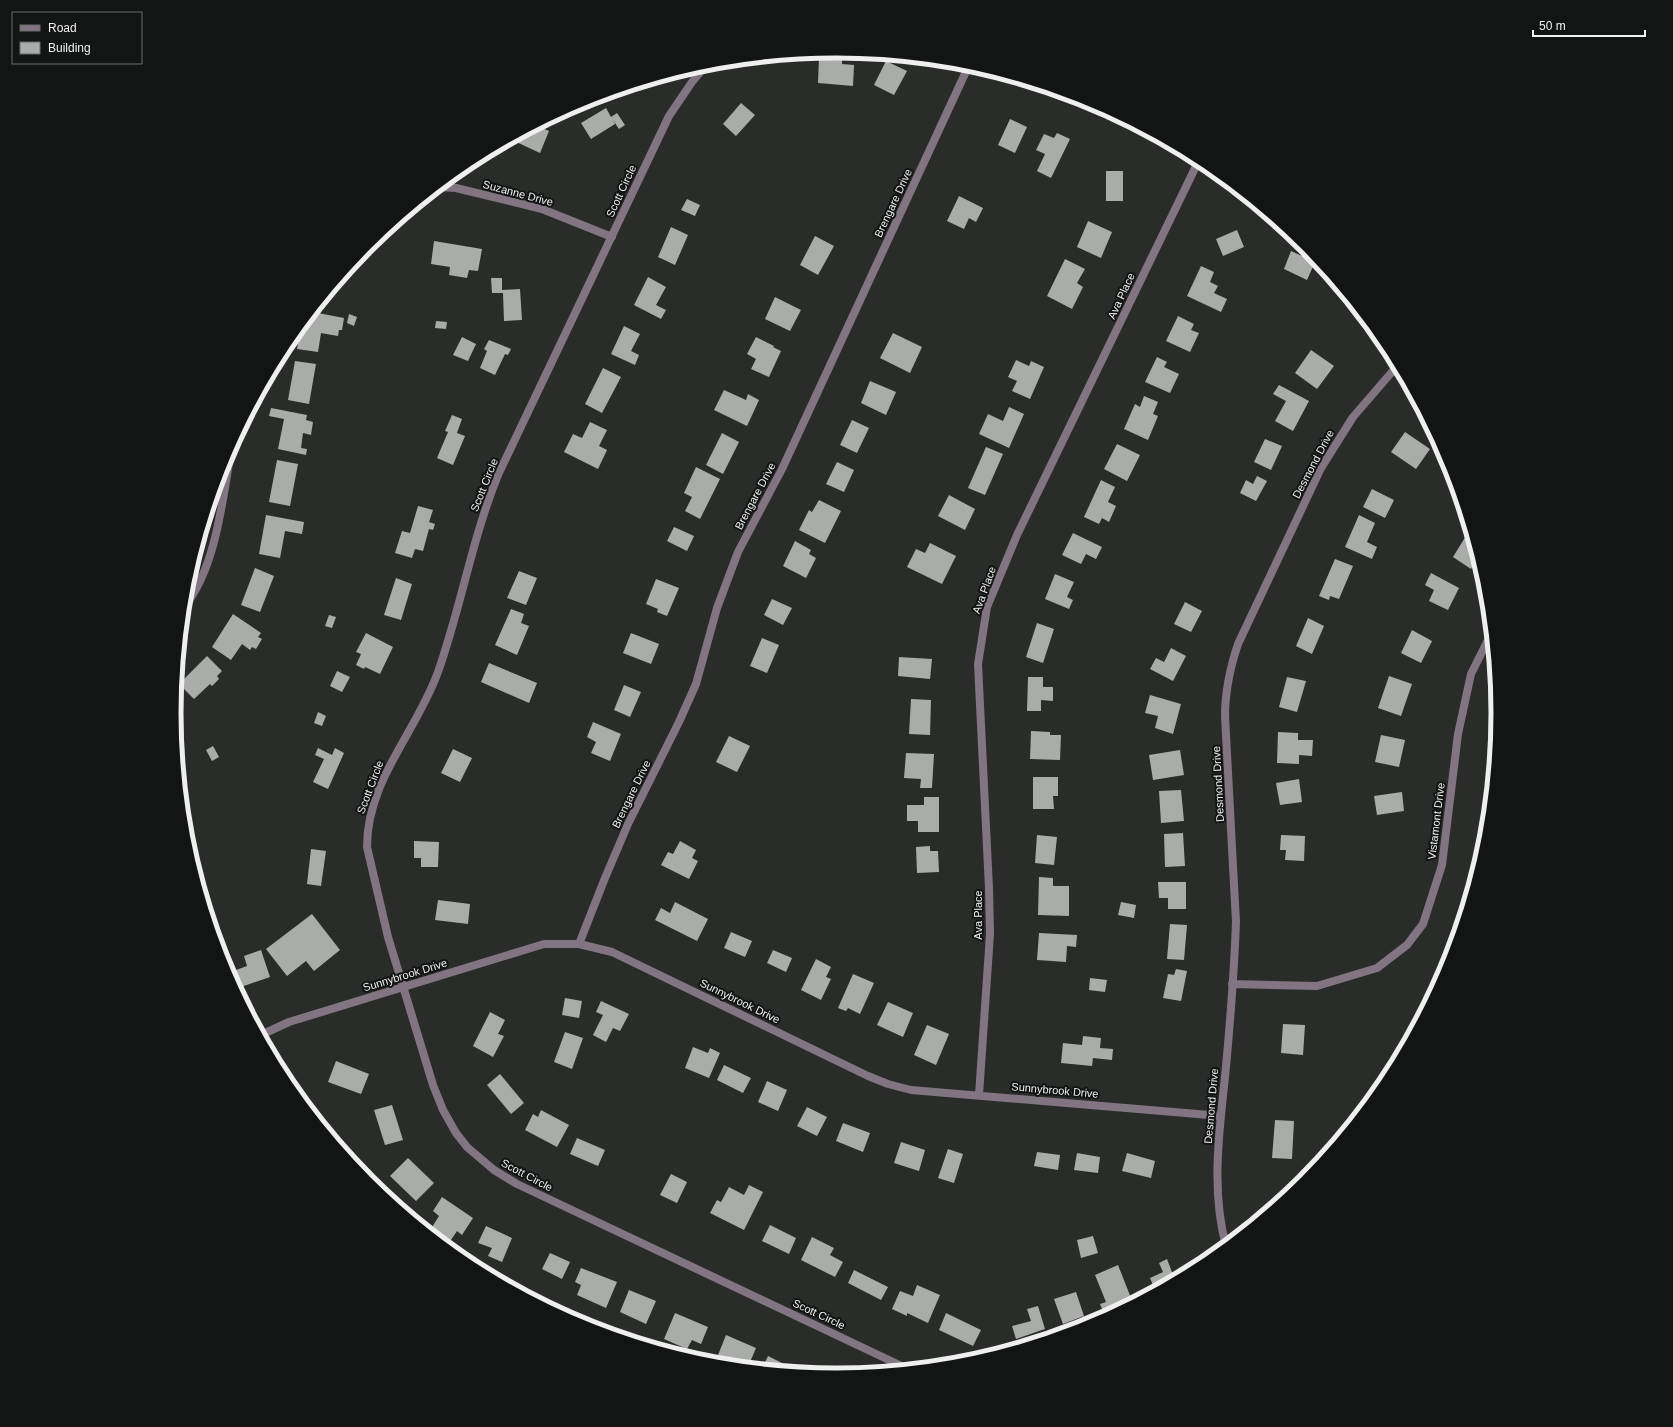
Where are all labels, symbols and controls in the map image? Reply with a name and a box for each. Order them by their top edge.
legend [12,12,142,64]
scale bar [1533,12,1645,38]
text: 50 m [1539,19,1566,33]
text: Road [48,21,77,35]
text: Building [48,41,91,55]
street label: Scott Circle [604,163,638,219]
street label: Brengare Drive [872,167,914,239]
street label: Suzanne Drive [482,178,554,208]
street label: Ava Place [1105,271,1137,321]
street label: Desmond Drive [1290,428,1336,500]
street label: Scott Circle [468,457,500,513]
street label: Brengare Drive [732,461,778,531]
street label: Ava Place [970,565,998,615]
street label: Desmond Drive [1210,746,1226,822]
street label: Brengare Drive [609,758,653,830]
street label: Scott Circle [354,759,386,815]
street label: Vistamont Drive [1425,782,1447,860]
street label: Ava Place [972,890,984,940]
street label: Sunnybrook Drive [361,956,449,994]
street label: Sunnybrook Drive [698,976,782,1026]
street label: Desmond Drive [1202,1068,1220,1144]
street label: Sunnybrook Drive [1011,1080,1099,1100]
street label: Scott Circle [499,1156,555,1194]
street label: Scott Circle [791,1297,847,1331]

